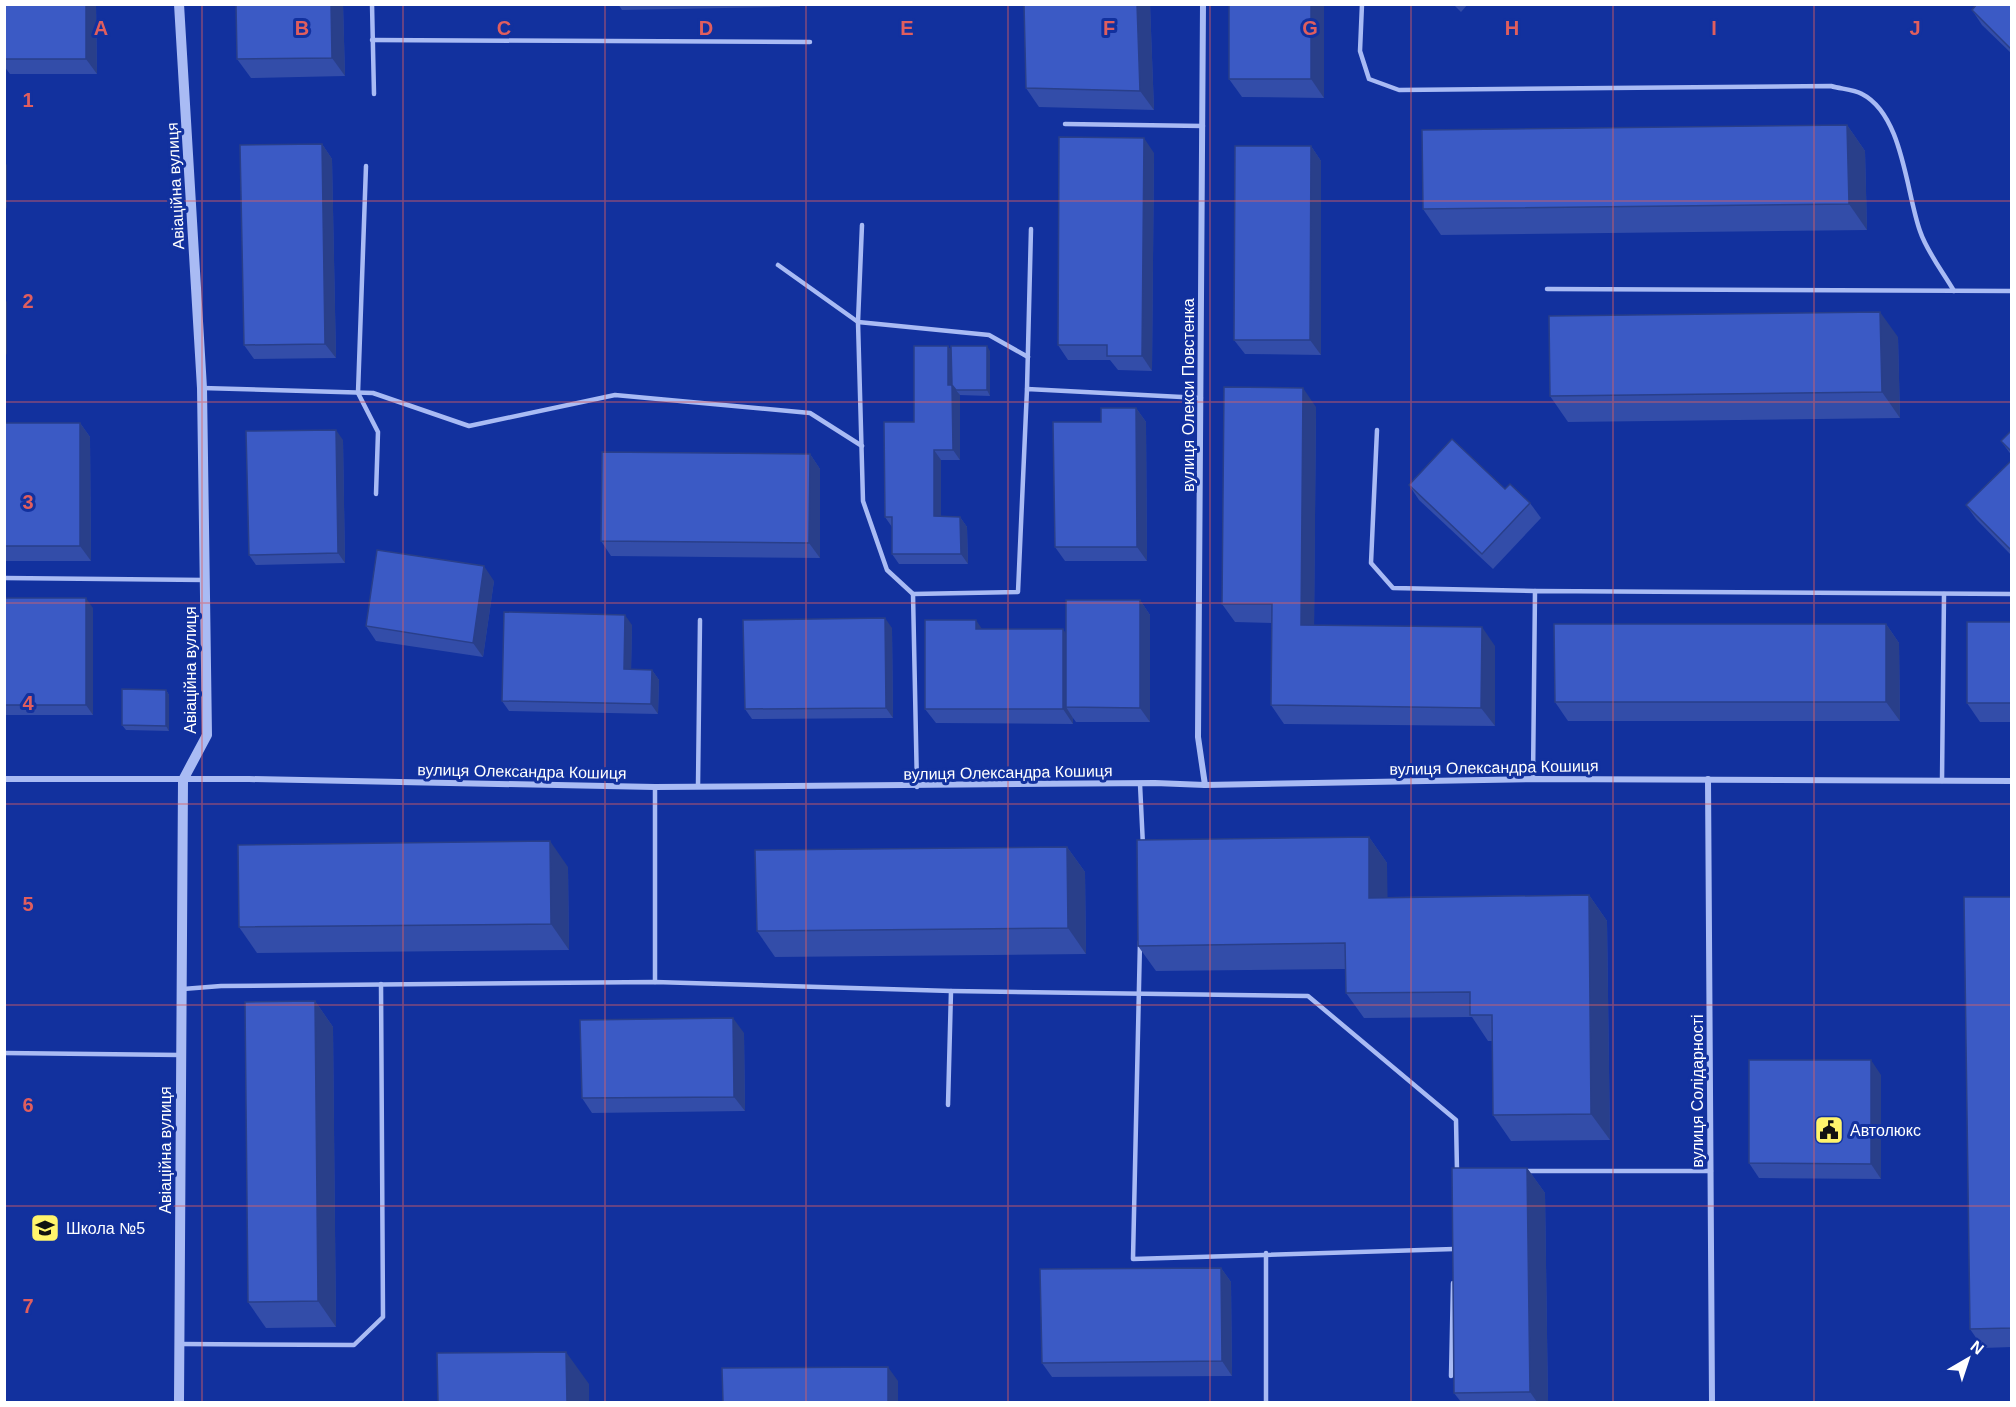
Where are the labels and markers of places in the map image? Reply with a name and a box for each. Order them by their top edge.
public building icon: Автолюкс [1813,1114,1845,1146]
place label: Автолюкс [1850,1122,1921,1139]
school or university icon: Школа №5 [29,1212,61,1244]
place label: Школа №5 [66,1220,145,1237]

